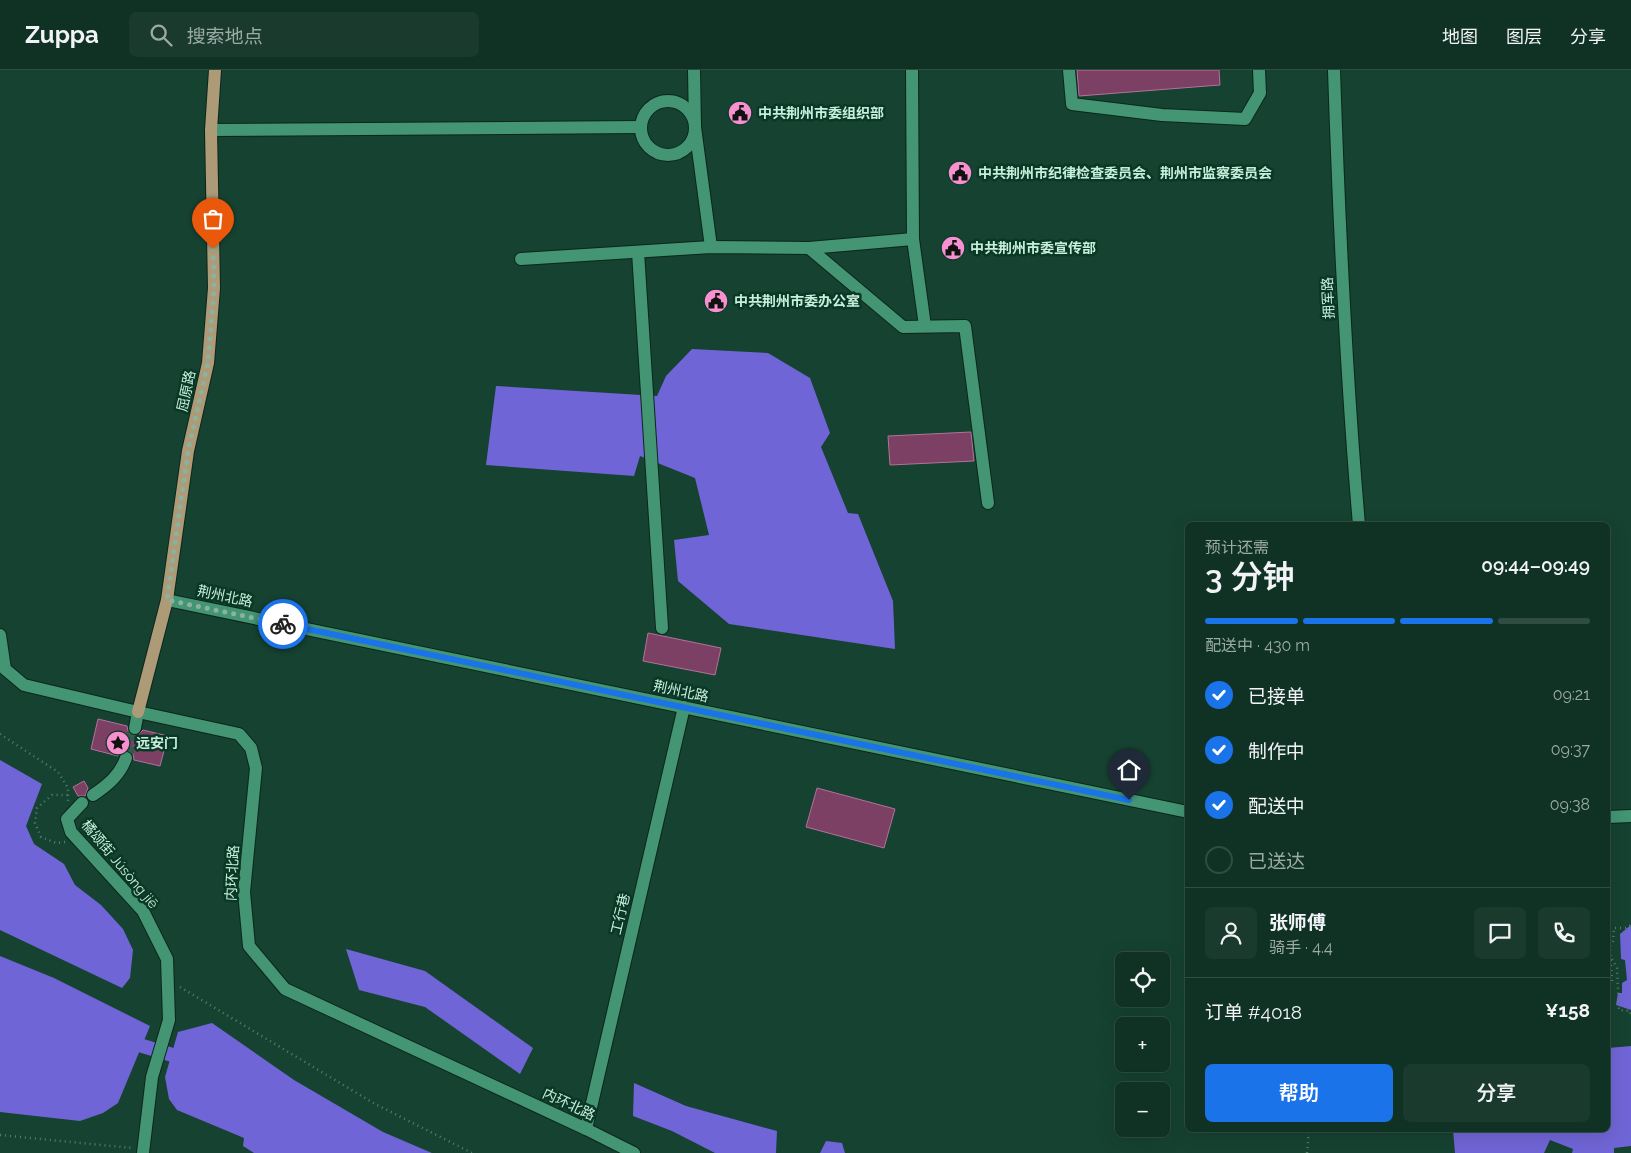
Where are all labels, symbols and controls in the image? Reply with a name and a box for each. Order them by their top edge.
search box [129,12,479,57]
text: Zuppa [25,20,99,49]
icon: search [147,21,175,49]
text: 搜索地点 [187,25,263,47]
text: 地图 [1442,26,1478,47]
text: 图层 [1506,26,1542,47]
text: 分享 [1570,26,1606,47]
public building icon: 中共荆州市委组织部 [727,100,753,126]
place label: 中共荆州市委组织部 [758,105,884,121]
public building icon: 中共荆州市纪律检查委员会、荆州市监察委员会 [947,160,973,186]
place label: 中共荆州市纪律检查委员会、荆州市监察委员会 [978,165,1272,181]
pin [192,198,234,249]
icon: bag [199,205,227,233]
public building icon: 中共荆州市委宣传部 [940,235,966,261]
place label: 中共荆州市委宣传部 [970,240,1096,256]
street label: 拥军路 [1319,277,1337,319]
public building icon: 中共荆州市委办公室 [703,288,729,314]
place label: 中共荆州市委办公室 [734,293,860,309]
street label: 屈原路 [174,369,198,413]
text: 预计还需 [1205,538,1269,557]
text: 09:44–09:49 [1481,554,1590,576]
text: 3 分钟 [1205,558,1294,595]
street label: 荆州北路 [196,582,254,610]
courier [258,599,308,649]
icon: bike [269,610,297,638]
text: 配送中 · 430 m [1205,636,1310,655]
street label: 荆州北路 [652,677,710,705]
icon: check [1205,681,1233,709]
text: 已接单 [1248,685,1305,707]
text: 09:21 [1553,685,1590,704]
place icon: 远安门 [105,730,131,756]
place label: 远安门 [136,735,178,751]
icon: check [1205,736,1233,764]
text: 制作中 [1248,740,1305,762]
text: 09:37 [1551,740,1590,759]
pin [1108,749,1150,800]
icon: home [1115,756,1143,784]
icon: check [1205,791,1233,819]
text: 配送中 [1248,795,1305,817]
text: 09:38 [1550,795,1590,814]
street label: 橘颂街 Júsòng jiē [78,817,162,911]
street label: 内环北路 [223,845,241,901]
text: 已送达 [1248,850,1305,872]
street label: 工行巷 [607,892,633,936]
button: person [1205,907,1257,959]
button: chat [1474,907,1526,959]
button: phone [1538,907,1590,959]
text: 张师傅 [1269,911,1326,933]
text: 骑手 · 4.4 [1269,938,1333,957]
map controls [1115,952,1170,1137]
button: locate [1115,952,1170,1007]
text: ¥158 [1545,999,1590,1021]
text: 订单 #4018 [1205,1001,1302,1023]
button: + [1115,1017,1170,1072]
button: 帮助 [1205,1064,1393,1122]
button: 分享 [1403,1064,1590,1122]
button: − [1115,1082,1170,1137]
street label: 内环北路 [540,1085,598,1123]

